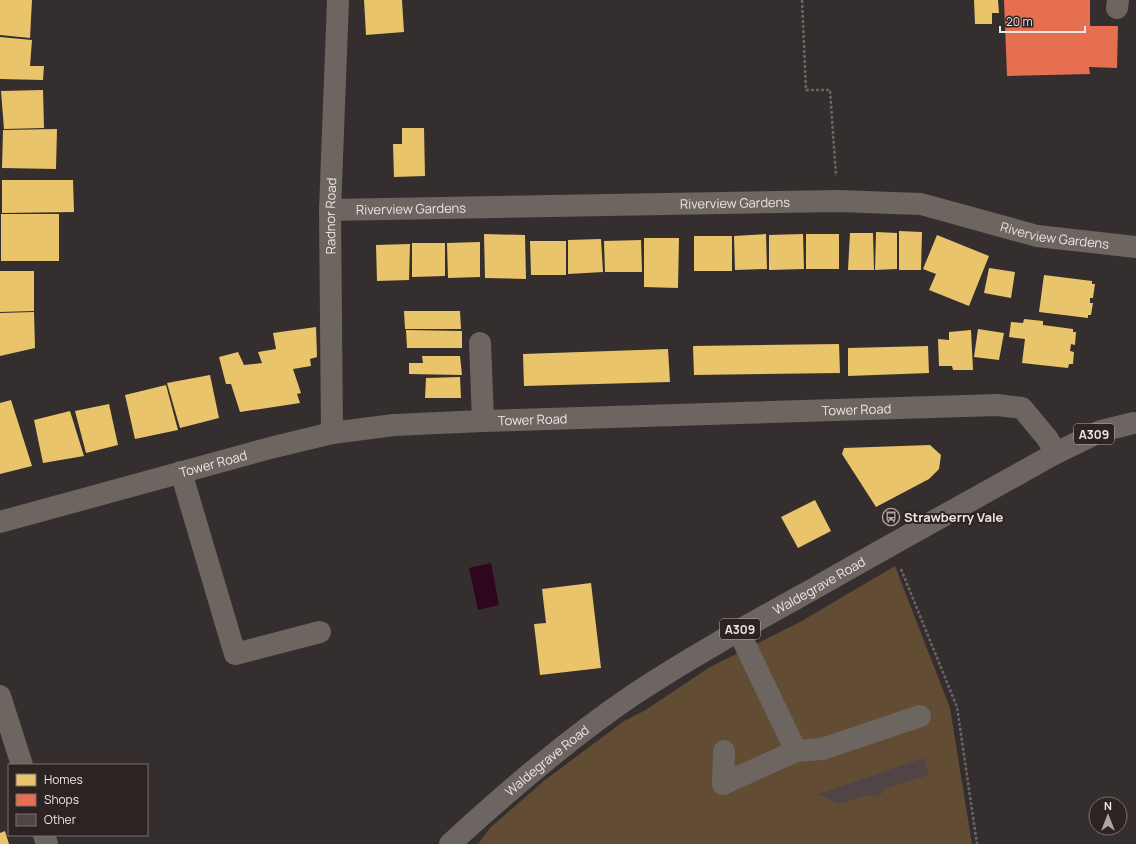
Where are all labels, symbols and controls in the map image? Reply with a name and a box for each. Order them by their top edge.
scale bar [1000,8,1085,34]
text: 20 m [1006,13,1033,30]
street label: Radnor Road [321,177,340,254]
street label: Riverview Gardens [680,193,790,213]
street label: Riverview Gardens [356,199,466,219]
street label: Riverview Gardens [998,217,1110,253]
street label: Tower Road [821,399,892,419]
street label: Tower Road [498,409,568,430]
road number: A309 [1074,424,1114,444]
street label: Tower Road [177,446,249,481]
bus stop icon: Strawberry Vale [881,507,901,527]
place label: Strawberry Vale [904,508,1004,526]
street label: Waldegrave Road [769,552,869,619]
road number: A309 [720,619,760,639]
street label: Waldegrave Road [501,721,593,800]
legend [8,764,148,836]
text: Homes [44,771,83,788]
text: Shops [44,791,79,808]
north arrow [1088,796,1128,836]
text: N [1104,798,1112,813]
text: Other [44,811,77,828]

